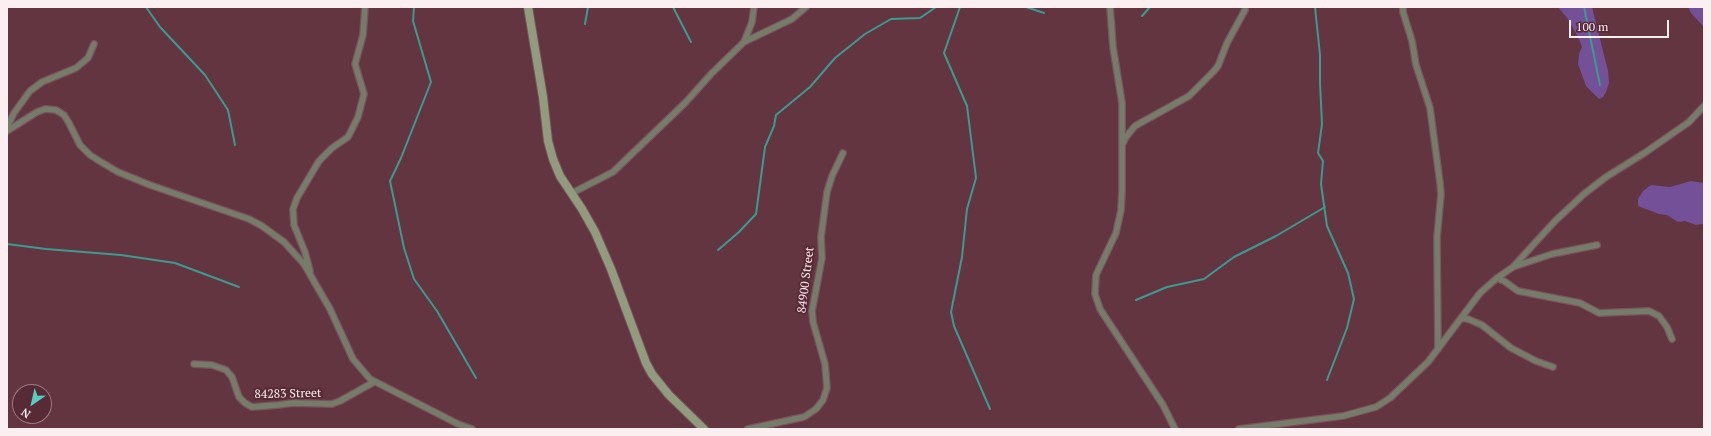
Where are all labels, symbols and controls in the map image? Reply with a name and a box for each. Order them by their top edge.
scale bar [1571,12,1671,38]
text: 100 m [1576,19,1608,34]
street label: 84900 Street [795,246,817,314]
north arrow [12,384,52,424]
street label: 84283 Street [254,386,322,402]
text: N [18,405,33,421]

